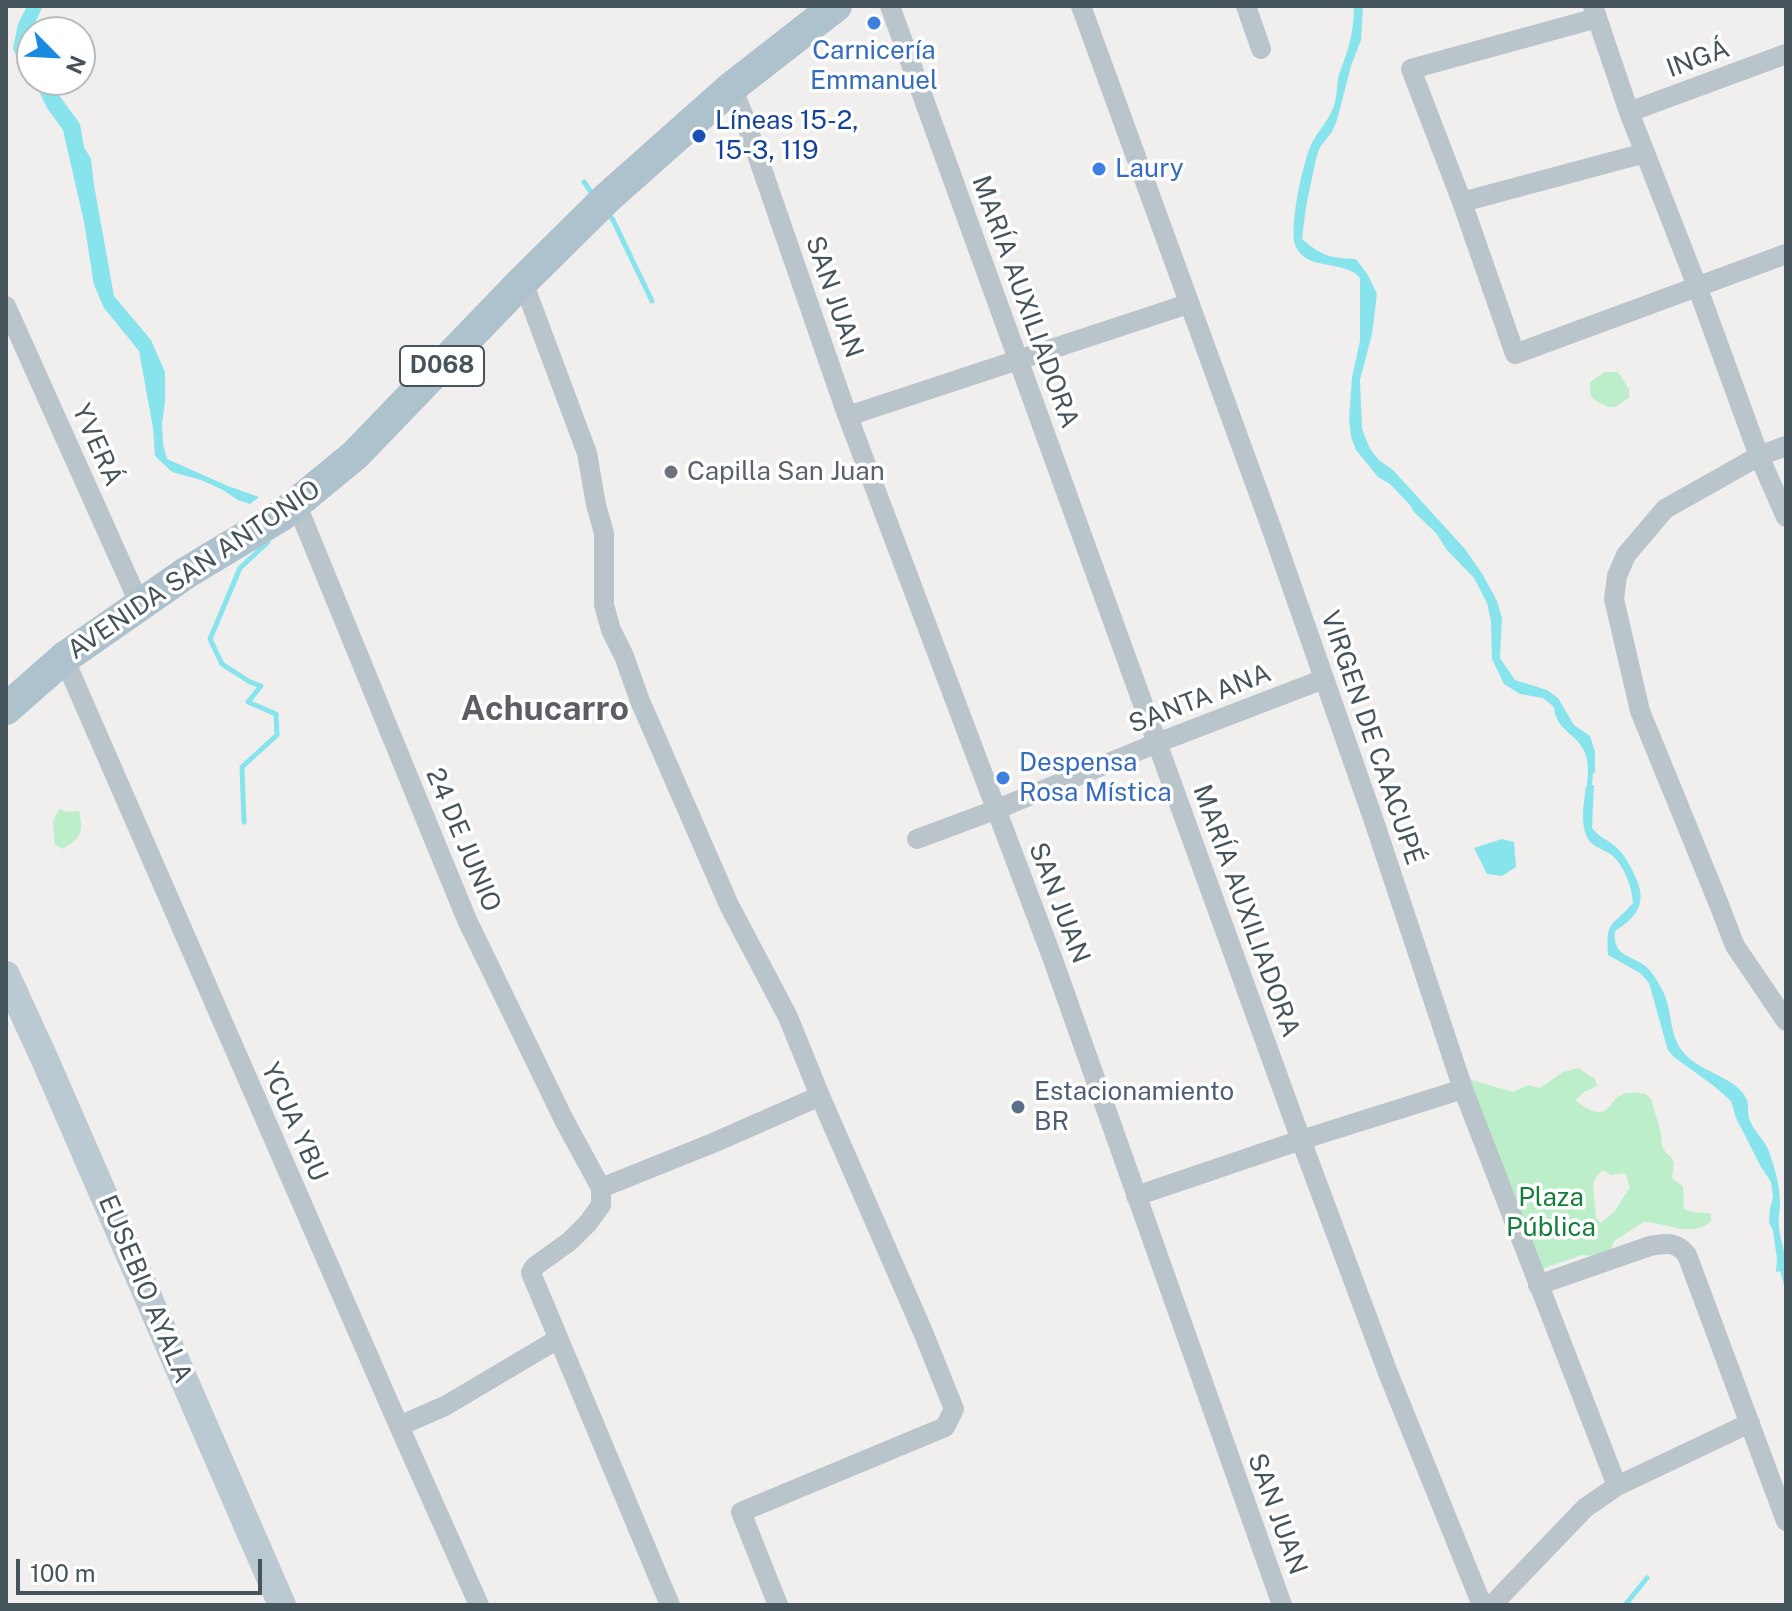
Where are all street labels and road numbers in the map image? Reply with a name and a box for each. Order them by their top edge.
street label: INGÁ [1662,33,1734,85]
street label: MARÍA AUXILIADORA [965,172,1085,432]
street label: SAN JUAN [799,232,869,362]
road number: D068 [400,346,484,386]
street label: YVERÁ [65,399,129,491]
street label: AVENIDA SAN ANTONIO [62,474,326,666]
street label: VIRGEN DE CAACUPÉ [1314,607,1430,869]
street label: SANTA ANA [1125,658,1275,740]
street label: 24 DE JUNIO [419,763,507,917]
street label: MARÍA AUXILIADORA [1186,781,1306,1041]
street label: SAN JUAN [1022,838,1096,968]
street label: YCUA YBU [254,1058,334,1186]
street label: EUSEBIO AYALA [91,1190,199,1388]
street label: SAN JUAN [1241,1449,1313,1579]

